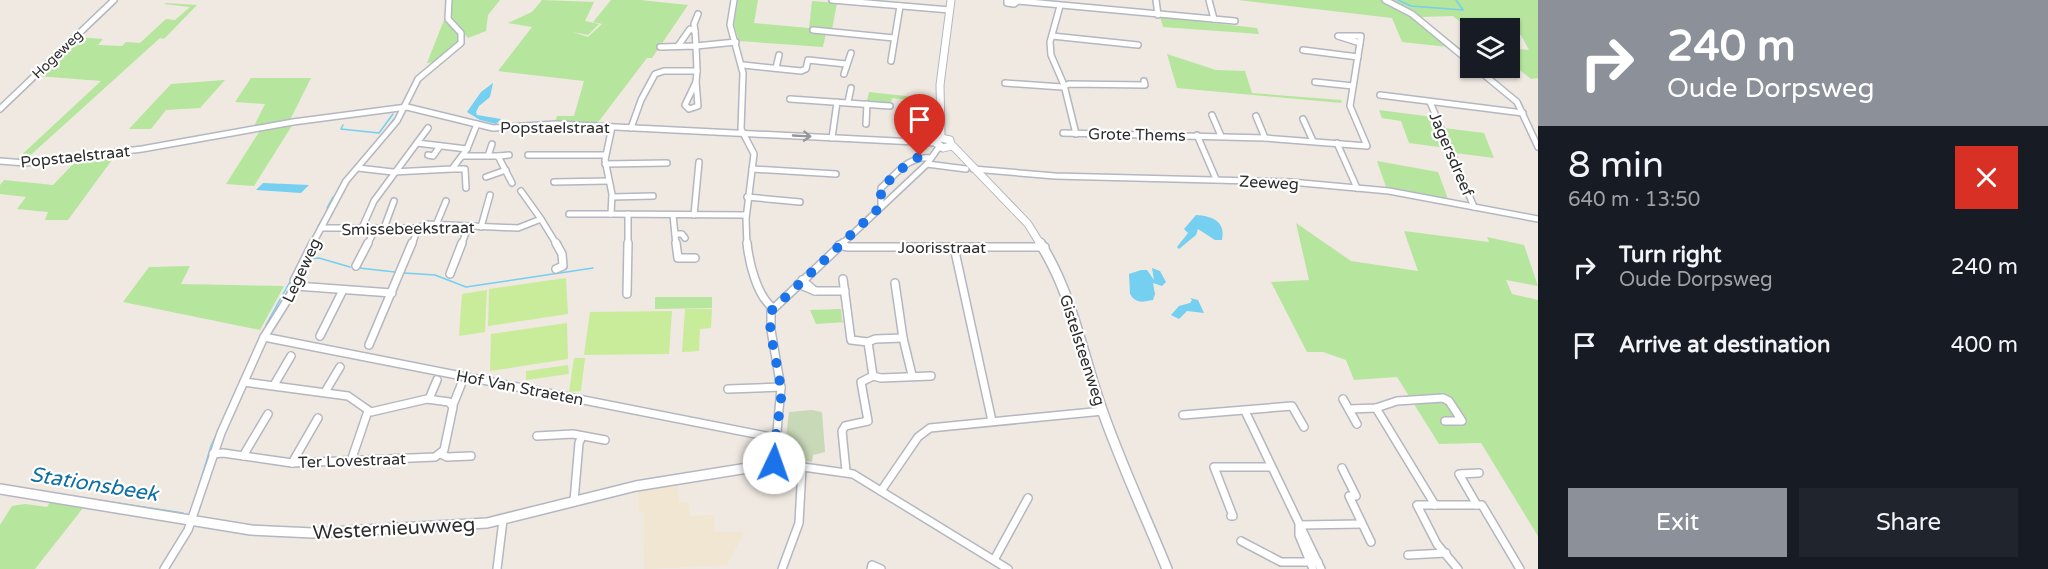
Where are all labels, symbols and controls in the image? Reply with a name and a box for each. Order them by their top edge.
map controls [1460,18,1520,78]
button: layers [1460,18,1520,78]
text: 240 m [1667,21,1796,72]
icon: right [1568,24,1646,102]
street label: Hogeweg [29,26,86,82]
text: Oude Dorpsweg [1667,72,1874,105]
pin [894,94,945,156]
icon: arrive [903,103,936,136]
street label: Jagersdreef [1424,109,1478,200]
street label: Popstaelstraat [500,118,610,138]
street label: Grote Thems [1088,124,1186,146]
one-way arrow [791,131,811,142]
street label: Popstaelstraat [19,141,131,173]
text: 8 min [1568,144,1664,187]
button: close [1955,146,2018,209]
street label: Zeeweg [1238,171,1299,195]
text: 640 m · 13:50 [1568,188,1700,212]
street label: Smissebeekstraat [341,218,475,240]
street label: Legeweg [278,235,326,306]
street label: Joorisstraat [898,238,986,258]
text: Turn right [1619,242,1721,268]
icon: right [1568,251,1601,284]
text: 240 m [1951,254,2018,280]
text: Oude Dorpsweg [1619,268,1773,292]
street label: Gistelsteenweg [1055,292,1109,408]
icon: arrive [1568,329,1601,362]
text: Arrive at destination [1619,332,1830,358]
text: 400 m [1951,332,2018,358]
street label: Hof Van Straeten [454,366,585,410]
position arrow [742,431,806,495]
street label: Ter Lovestraat [298,449,406,473]
water label: Stationsbeek [28,462,161,507]
button: Exit [1568,488,1787,557]
button: Share [1799,488,2018,557]
street label: Westernieuwweg [312,513,476,545]

